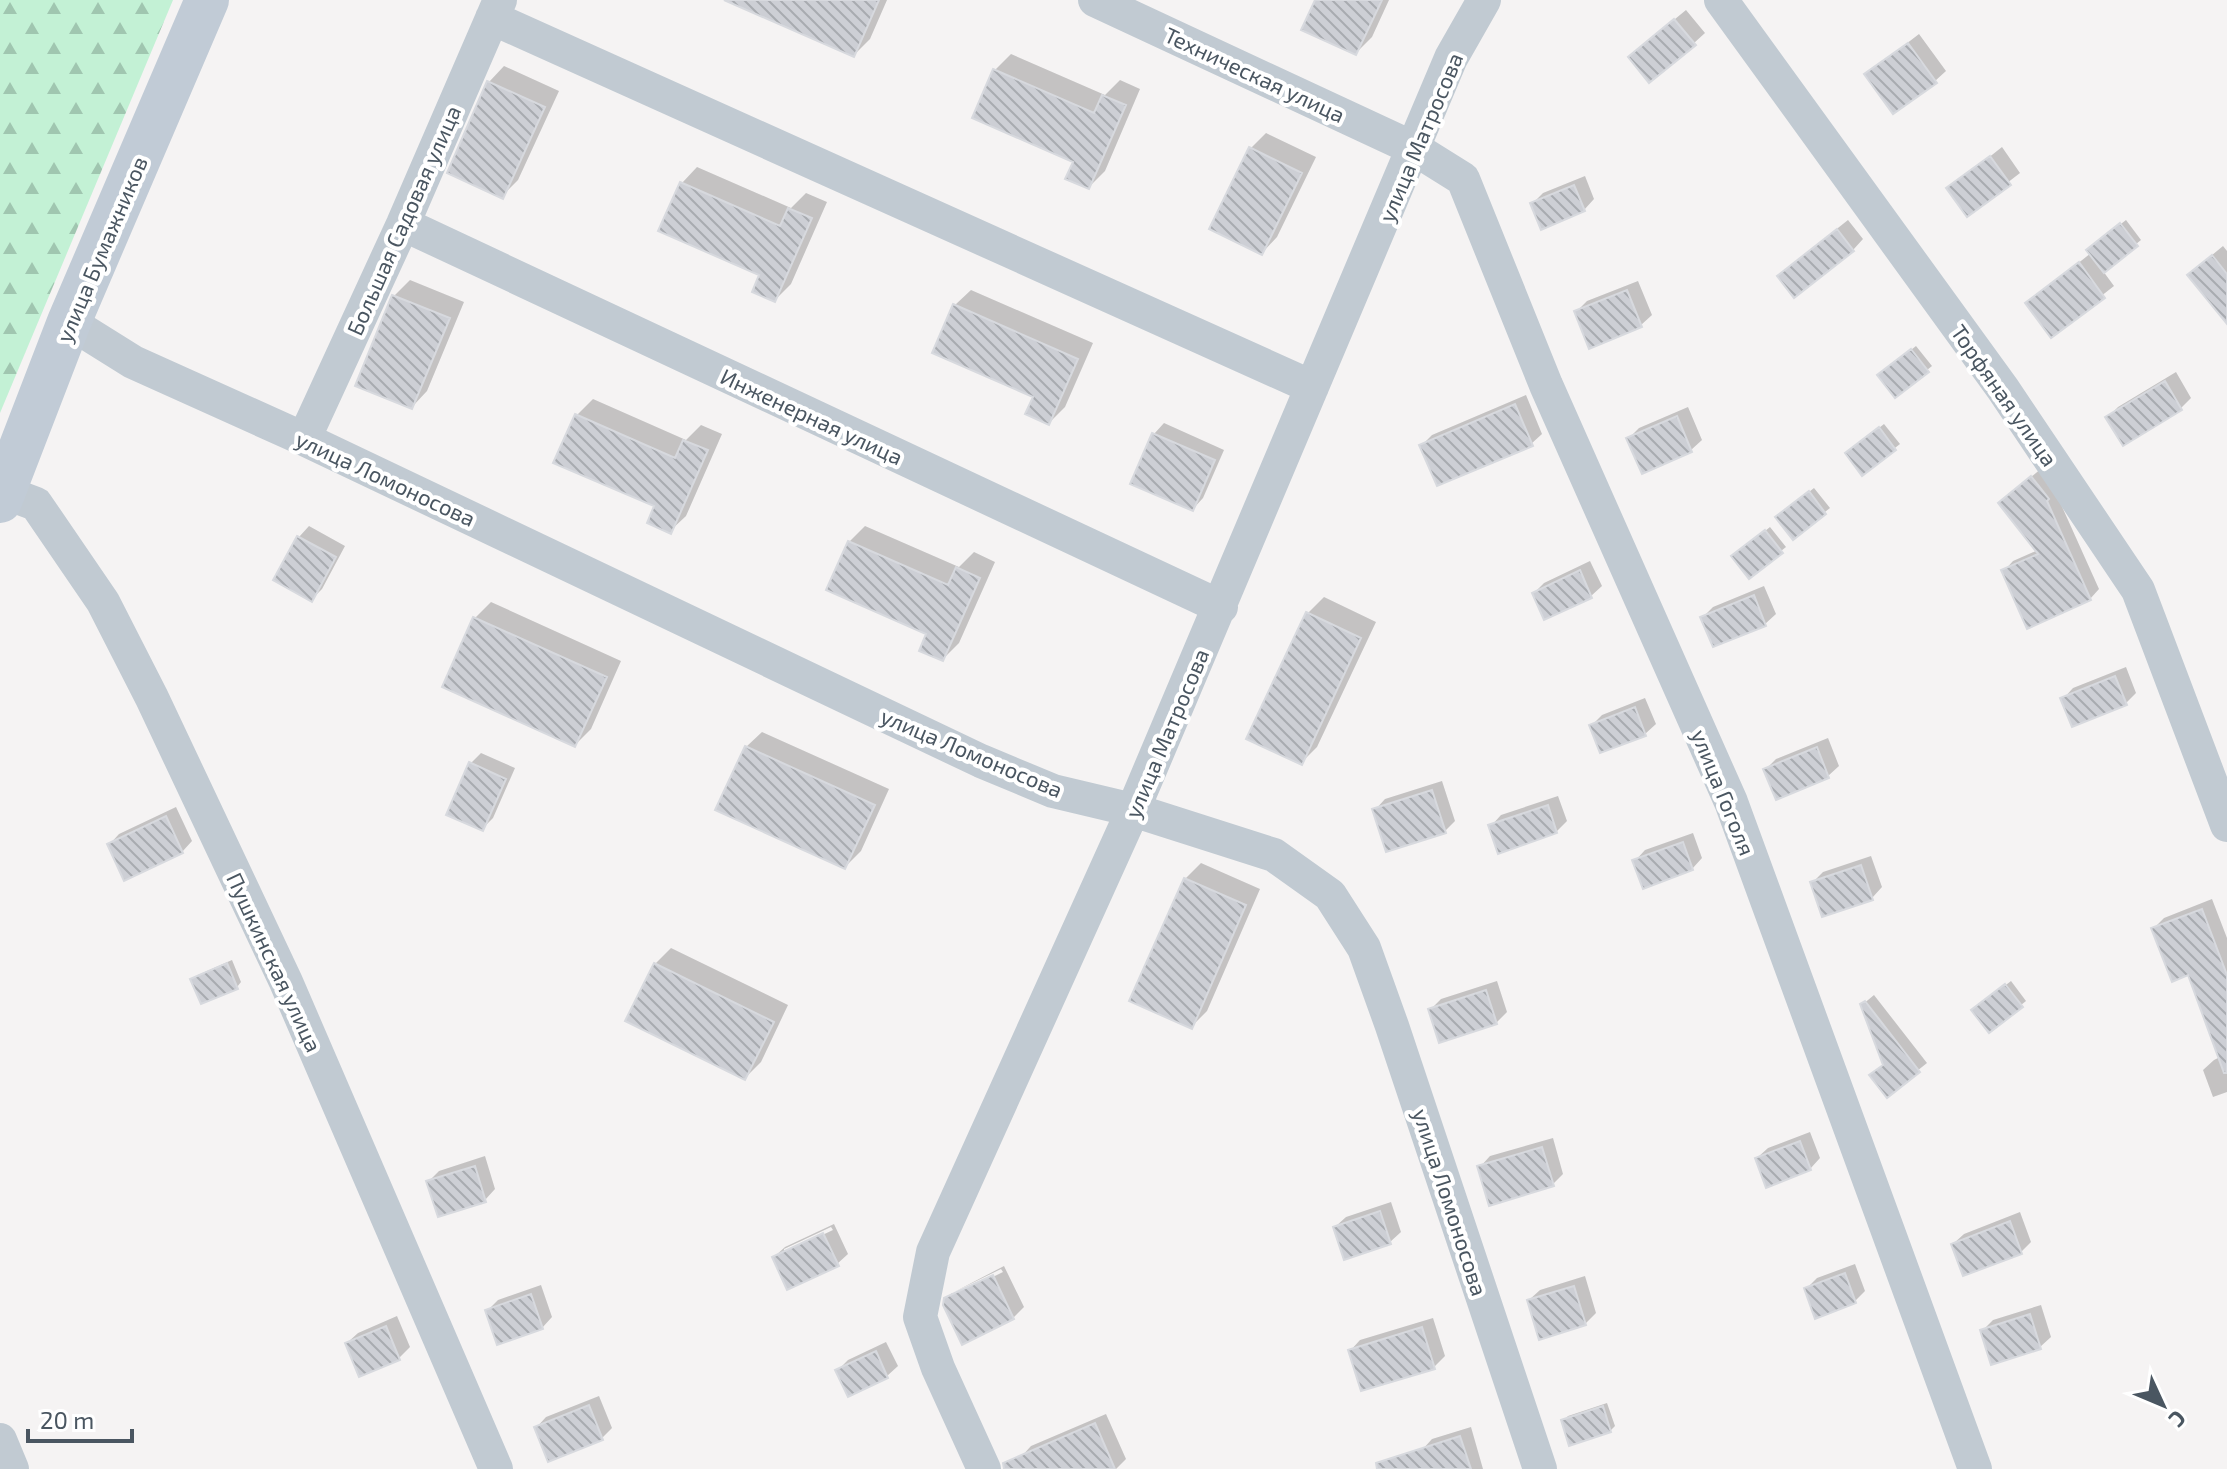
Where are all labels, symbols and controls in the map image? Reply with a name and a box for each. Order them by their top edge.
street label: Техническая улица [1160,21,1349,128]
street label: улица Матросова [1373,48,1468,226]
street label: Большая Садовая улица [341,101,466,339]
street label: улица Бумажников [50,152,153,346]
street label: Торфяная улица [1946,319,2063,471]
street label: Инженерная улица [716,362,907,471]
street label: улица Ломоносова [292,425,480,532]
street label: улица Матросова [1119,644,1214,822]
street label: улица Ломоносова [877,702,1067,803]
street label: улица Гоголя [1686,725,1761,859]
street label: Пушкинская улица [221,868,328,1056]
street label: улица Ломоносова [1408,1105,1494,1299]
north arrow [2123,1365,2203,1445]
scale bar [28,1393,132,1443]
text: 20 m [40,1405,94,1434]
text: С [2164,1406,2192,1433]

